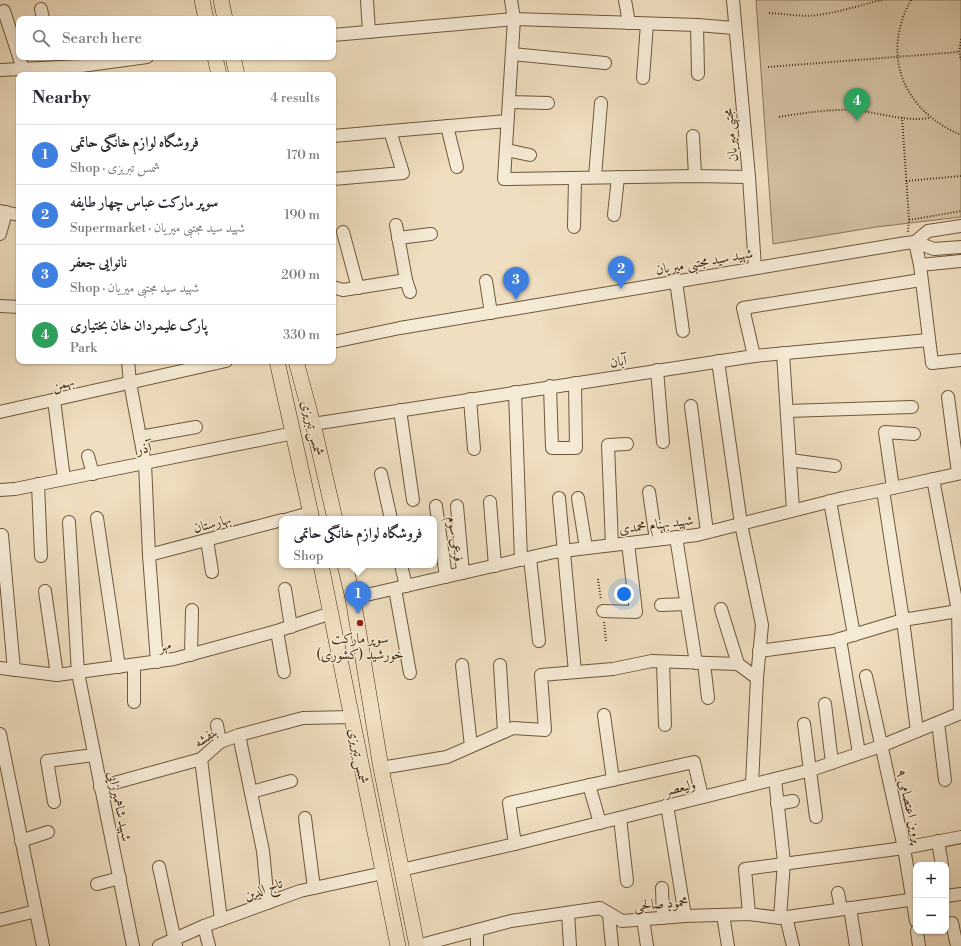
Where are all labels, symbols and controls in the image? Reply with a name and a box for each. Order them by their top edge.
search box [16,16,336,60]
icon: search [30,27,52,49]
text: Search here [62,29,142,48]
text: Nearby [32,87,91,109]
pin: 4 [844,88,870,121]
text: 4 results [270,90,320,106]
street label: مجتبی میریان [719,107,745,163]
text: فروشگاه لوازم خانگی حاتمی [70,133,199,152]
text: 1 [42,147,48,163]
text: 170 m [286,147,320,163]
text: Shop · شمس تبریزی [70,160,160,176]
text: سوپر مارکت عباس چهار طایفه [70,193,218,212]
text: 2 [41,207,49,223]
text: 190 m [284,207,320,223]
text: Supermarket · شهید سید مجتبی میریان [70,220,245,236]
street label: شهید سید مجتبی میریان [654,245,755,281]
text: نانوایی جعفر [70,253,127,272]
pin: 2 [608,256,634,289]
text: 3 [41,267,49,283]
text: 200 m [281,267,320,283]
pin: 3 [503,267,529,300]
text: Shop · شهید سید مجتبی میریان [70,280,199,296]
text: پارک علیمردان خان بختیاری [70,316,207,335]
text: 4 [41,327,49,343]
text: 330 m [283,327,320,343]
text: Park [70,340,97,356]
street label: آبان [608,351,630,372]
street label: بهمن [50,373,76,395]
street label: شمس تبریزی [296,399,328,458]
street label: آذر [133,438,155,460]
street label: بهارستان [191,510,233,538]
street label: شهید بهنام محمدی [618,511,695,541]
street label: فرعی سوم [440,515,467,564]
popup [279,516,437,568]
text: فروشگاه لوازم خانگی حاتمی [293,524,423,543]
text: Shop [293,548,324,564]
pin: 1 [345,581,371,614]
your location [614,584,634,604]
marker: سوپر مارکت خورشید (کشوری) [355,618,365,628]
place label: سوپر مارکت خورشید (کشوری) [316,630,404,664]
street label: مهر [156,636,173,656]
street label: بنفشه [190,723,221,752]
street label: شمس تبریزی [344,727,372,786]
street label: پروین اعتصامی ۹ [892,767,927,847]
street label: شهید شاهمیرزایی [103,769,135,843]
street label: ولیعصر [661,775,698,801]
map controls [913,862,949,934]
button: + [913,862,949,898]
street label: تاج الدین [242,875,286,908]
street label: محمود صالحی [633,893,689,915]
button: − [913,898,949,934]

